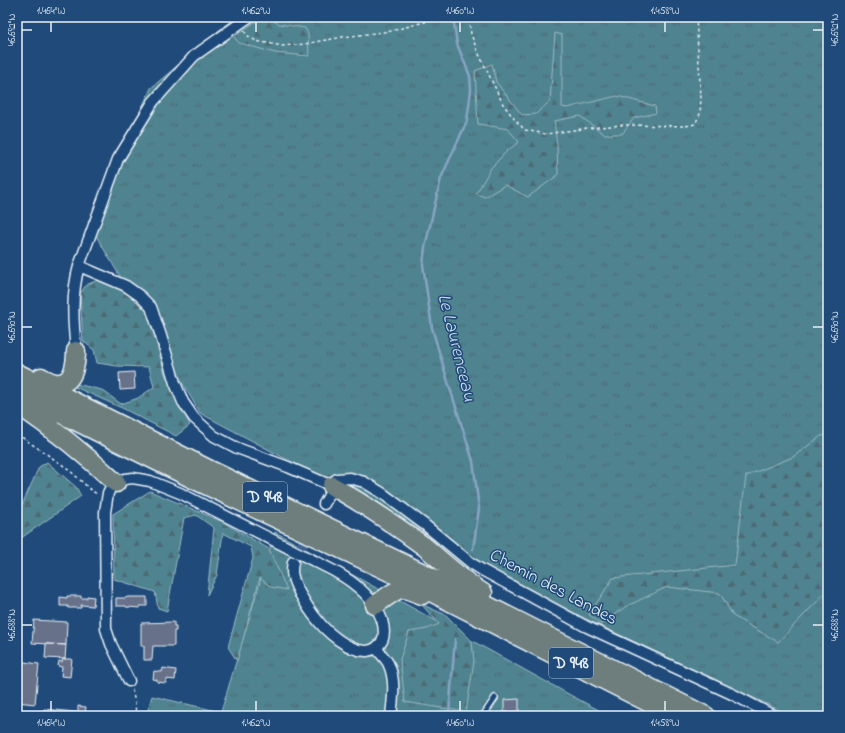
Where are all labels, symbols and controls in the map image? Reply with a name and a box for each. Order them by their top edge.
text: 1.464°W [37,4,65,19]
text: 1.462°W [241,4,271,19]
text: 1.460°W [446,4,474,19]
text: 1.458°W [650,4,680,19]
text: 46.692°N [5,14,20,46]
text: 46.692°N [828,14,843,46]
water label: Le Laurenceau [430,291,482,405]
text: 46.690°N [5,311,20,343]
text: 46.690°N [828,311,843,343]
road number: D 948 [243,482,287,512]
street label: Chemin des Landes [484,543,622,633]
text: 46.688°N [5,609,20,641]
text: 46.688°N [828,609,843,641]
road number: D 948 [549,648,593,678]
text: 1.464°W [37,716,65,731]
text: 1.462°W [241,716,271,731]
text: 1.460°W [446,716,474,731]
text: 1.458°W [650,716,680,731]

